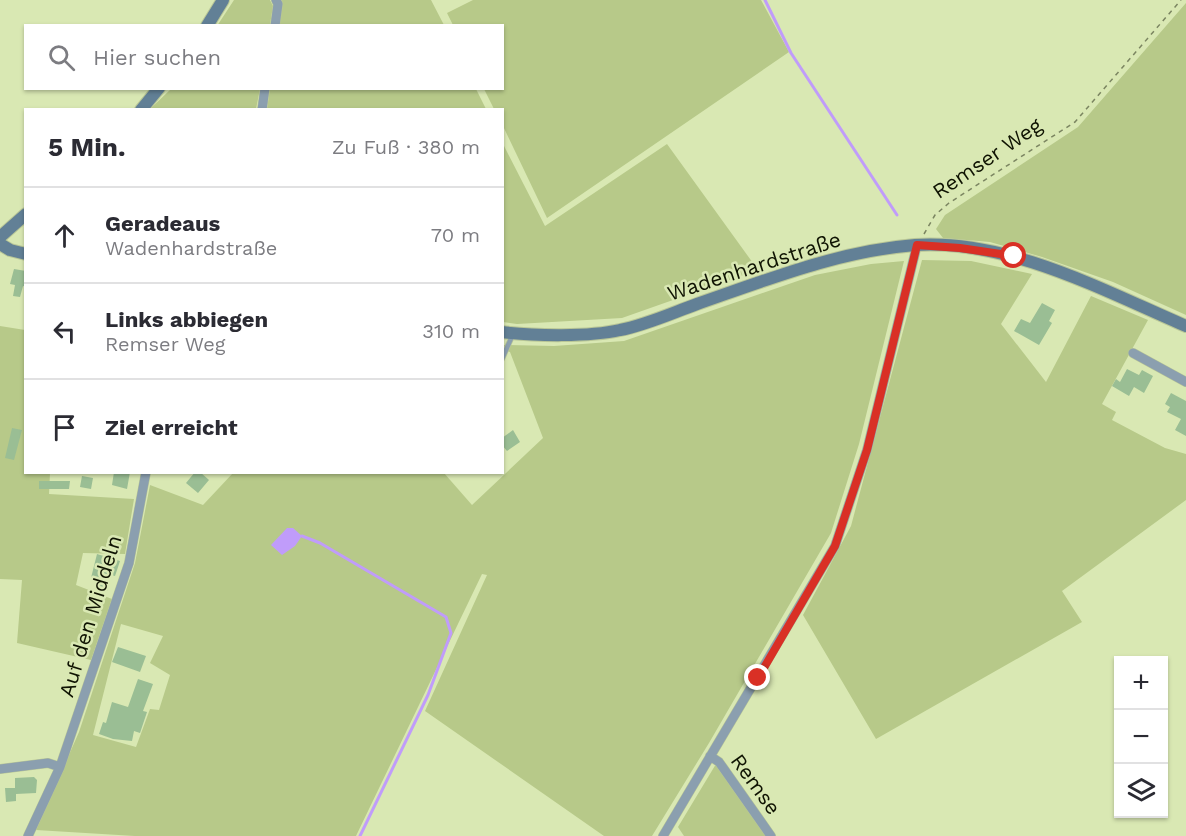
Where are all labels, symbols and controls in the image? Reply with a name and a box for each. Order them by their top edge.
search box [24,24,504,90]
icon: search [45,41,78,74]
text: Hier suchen [93,45,221,70]
street label: Remser Weg [928,112,1047,204]
text: 5 Min. [48,132,125,162]
text: Zu Fuß · 380 m [332,135,480,159]
text: Geradeaus [105,211,220,236]
icon: ahead [48,219,81,252]
text: 70 m [431,223,480,247]
street label: Wadenhardstraße [664,226,844,306]
text: Wadenhardstraße [105,236,277,260]
route start [1000,242,1026,268]
text: Links abbiegen [105,307,268,332]
icon: left [48,315,81,348]
text: 310 m [422,319,480,343]
text: Remser Weg [105,332,225,356]
icon: arrive [48,411,81,444]
text: Ziel erreicht [105,415,238,440]
street label: Auf den Middeln [53,532,127,700]
map controls [1114,656,1168,818]
button: + [1114,656,1168,710]
route end [744,664,770,690]
button: − [1114,710,1168,764]
street label: Remse [726,749,786,819]
button: layers [1114,764,1168,818]

